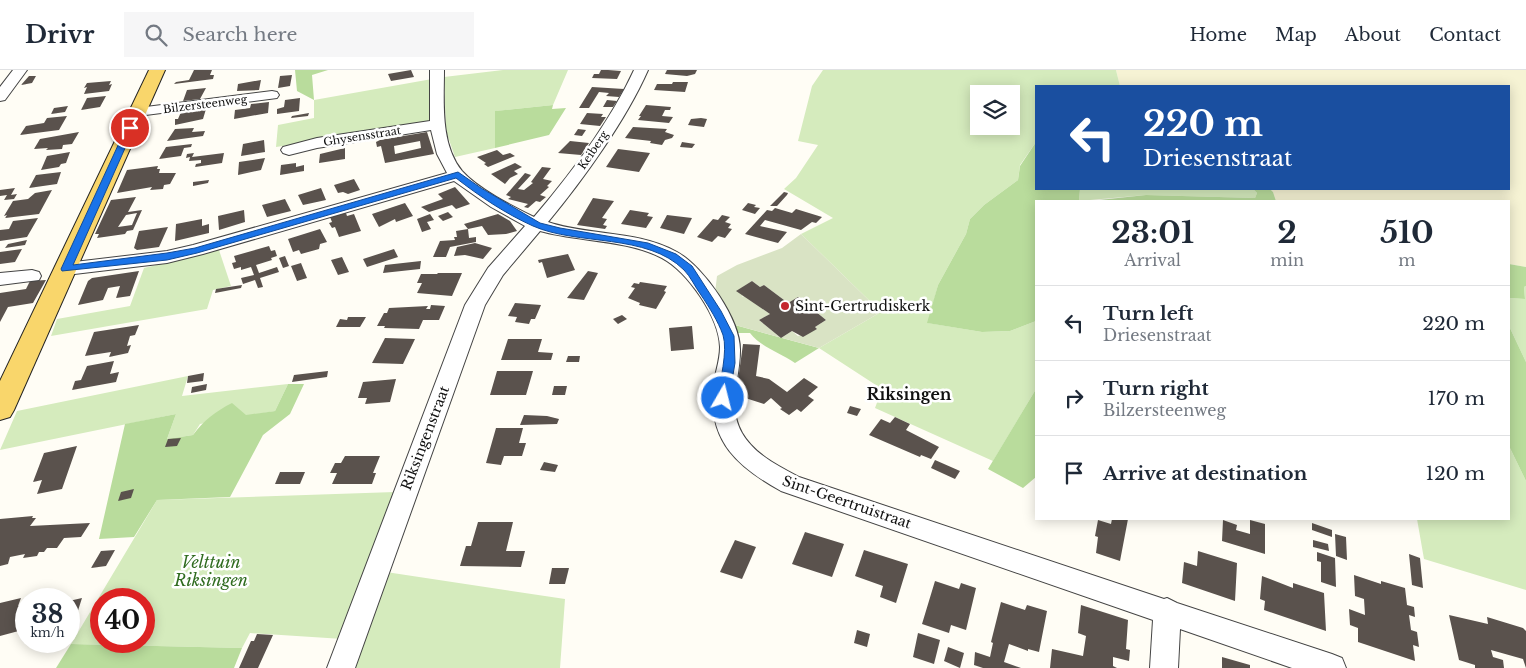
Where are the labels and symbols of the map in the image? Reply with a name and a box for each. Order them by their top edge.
street label: Bilzersteenweg [162,92,248,116]
pin [109,107,151,149]
street label: Ghysensstraat [322,123,403,149]
street label: Keiberg [575,128,611,172]
place label: Sint-Gertrudiskerk [795,297,931,315]
marker: Sint-Gertrudiskerk [779,300,791,312]
position arrow [696,371,748,423]
street label: Riksingenstraat [397,383,453,493]
district label: Riksingen [867,384,952,404]
street label: Sint-Geertruistraat [780,471,915,533]
park label: Velttuin Riksingen [173,552,248,590]
speed limit sign: 40 [90,588,155,653]

